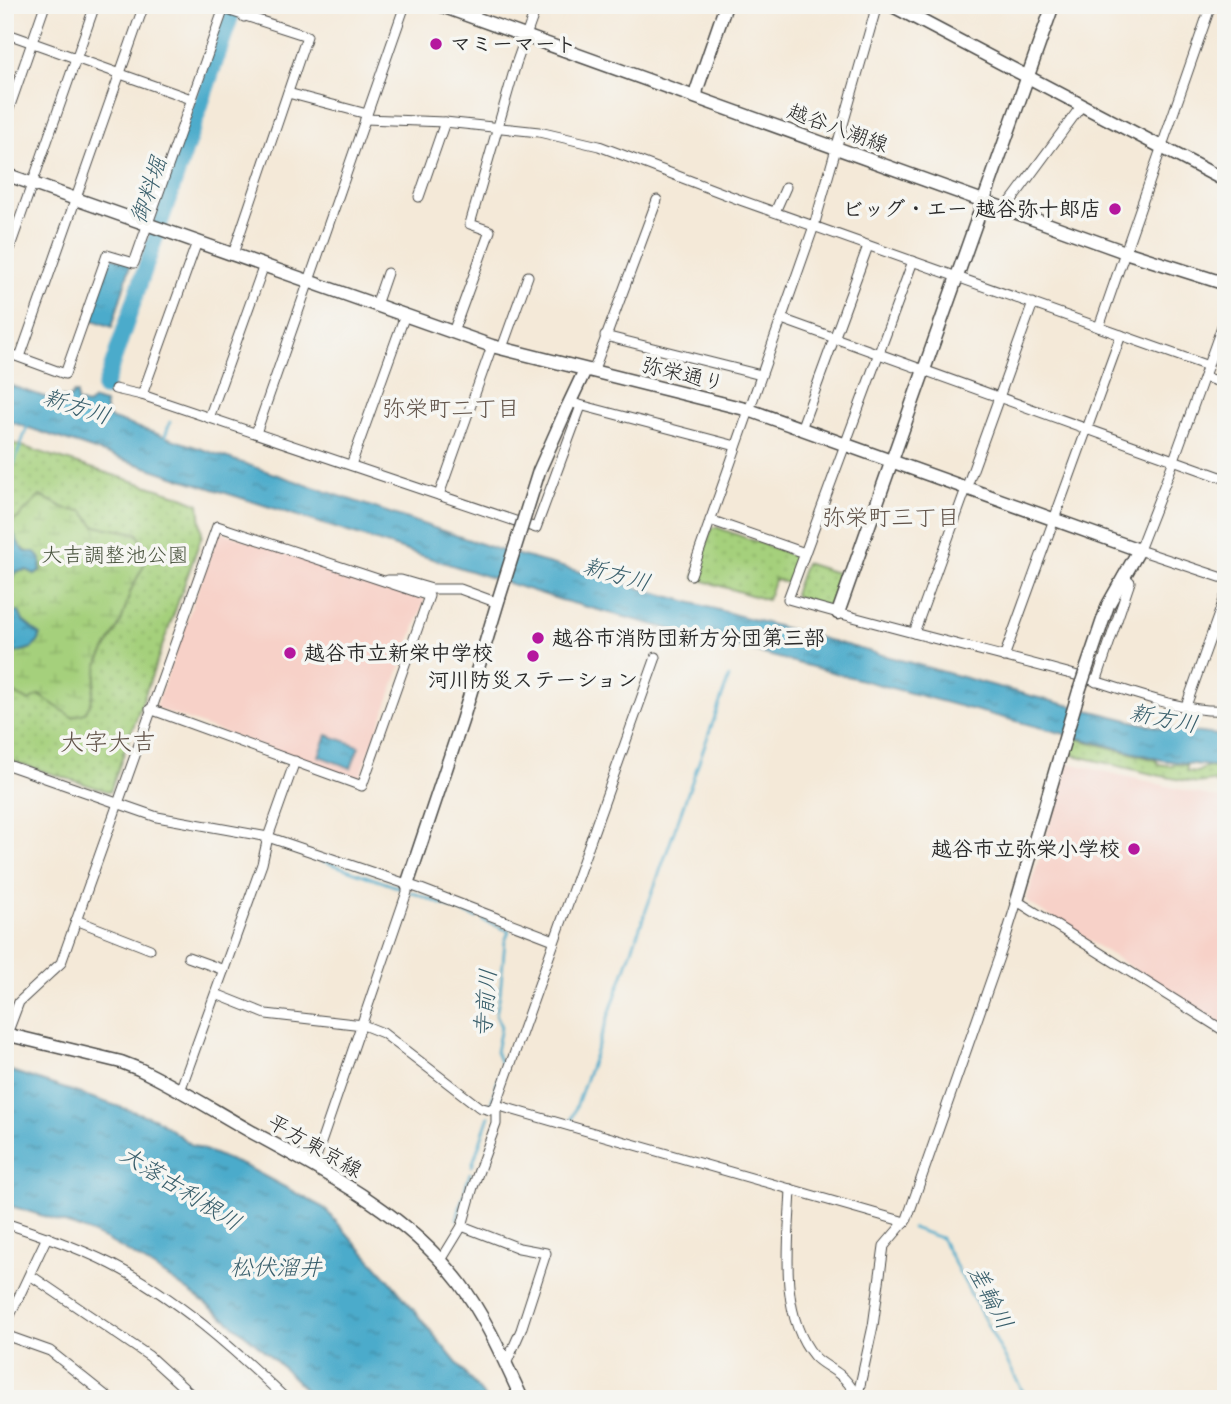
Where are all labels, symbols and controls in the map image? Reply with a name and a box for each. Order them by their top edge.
place label: マミーマート [450,30,577,58]
marker: マミーマート [428,36,444,52]
street label: 越谷八潮線 [784,97,892,159]
water label: 御料堀 [123,151,174,228]
place label: ビッグ・エー 越谷弥十郎店 [842,195,1101,223]
marker: ビッグ・エー 越谷弥十郎店 [1107,201,1123,217]
street label: 弥栄通り [639,350,727,398]
water label: 新方川 [40,381,114,431]
district label: 弥栄町二丁目 [382,393,520,423]
district label: 弥栄町三丁目 [822,502,960,532]
park label: 大吉調整池公園 [42,541,189,569]
water label: 新方川 [580,550,654,598]
place label: 越谷市消防団新方分団第三部 [552,624,825,652]
marker: 越谷市消防団新方分団第三部 [530,630,546,646]
place label: 越谷市立新栄中学校 [304,639,493,667]
marker: 越谷市立新栄中学校 [282,645,298,661]
marker: 河川防災ステーション [525,648,541,664]
place label: 河川防災ステーション [428,666,638,694]
water label: 新方川 [1127,697,1201,739]
district label: 大字大吉 [60,726,156,758]
place label: 越谷市立弥栄小学校 [931,835,1120,863]
marker: 越谷市立弥栄小学校 [1126,841,1142,857]
water label: 寺前川 [467,967,503,1039]
street label: 平方東京線 [263,1108,367,1184]
water label: 大落古利根川 [115,1139,247,1237]
water label: 松伏溜井 [230,1252,323,1282]
water label: 差輪川 [962,1259,1020,1335]

